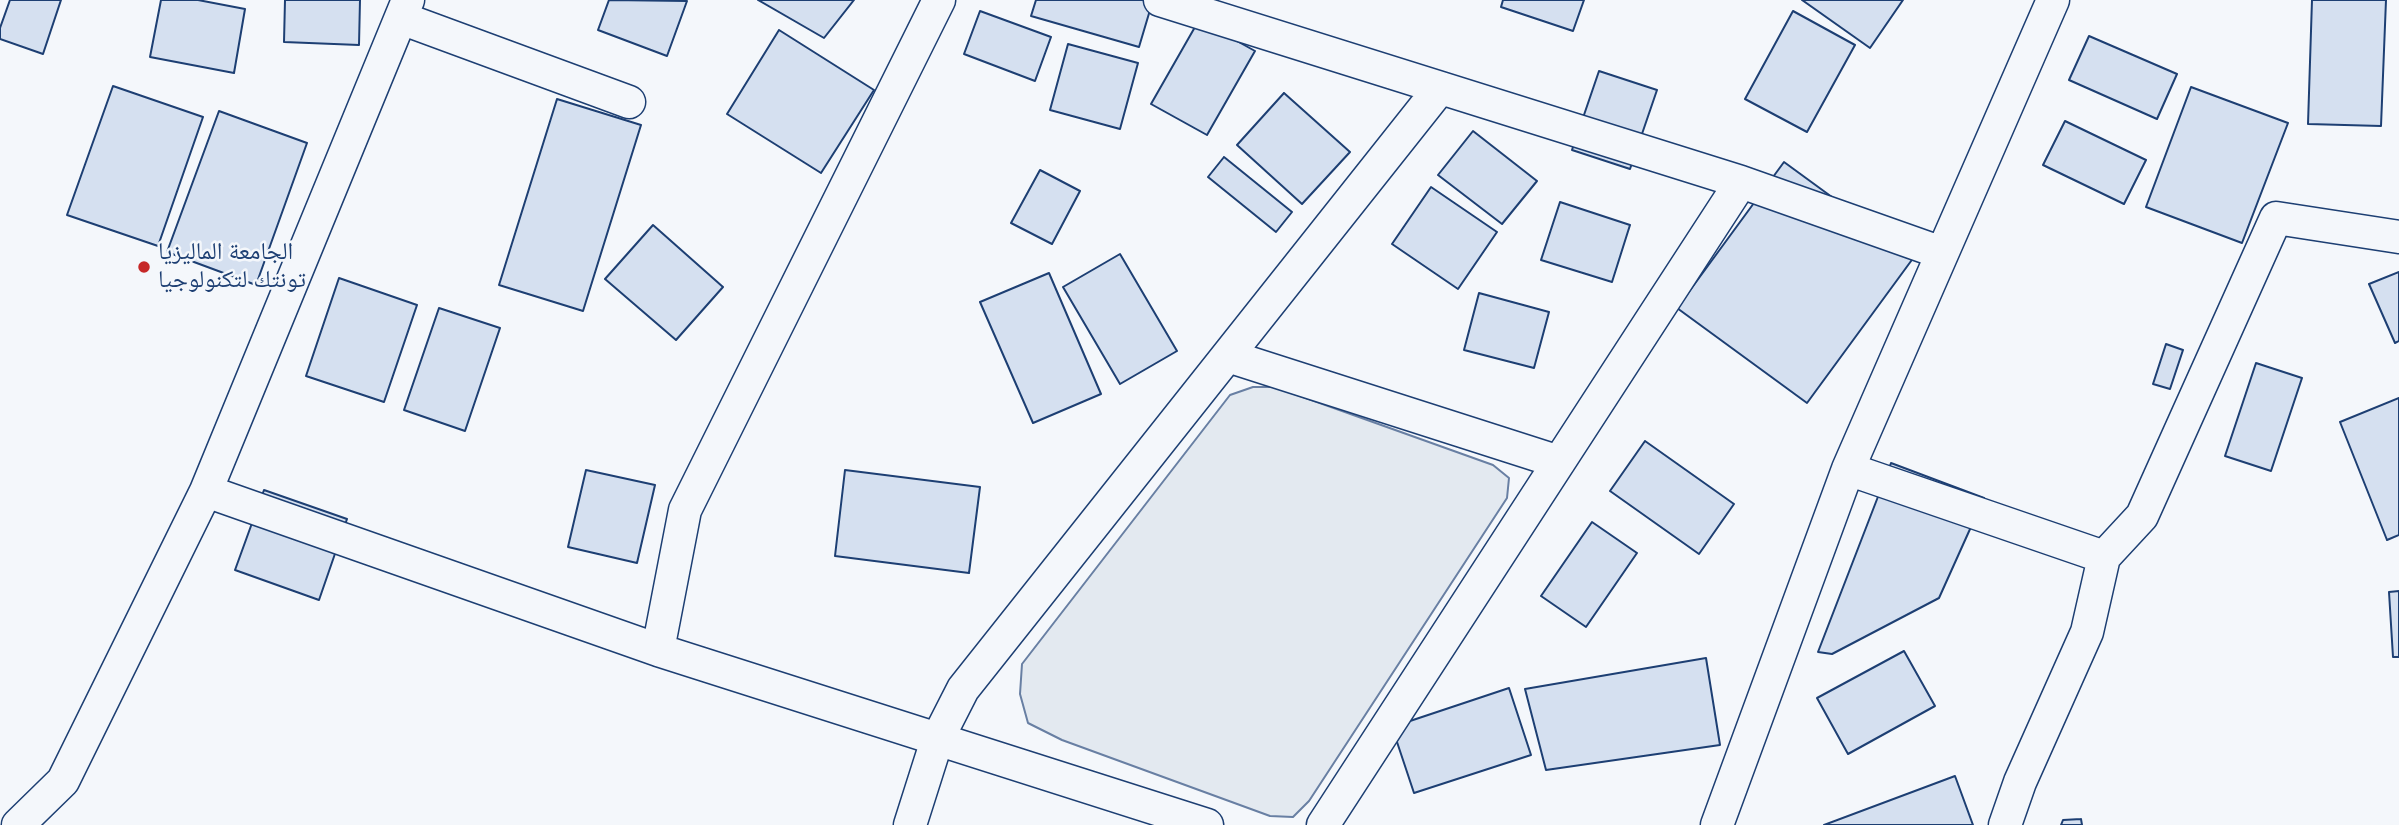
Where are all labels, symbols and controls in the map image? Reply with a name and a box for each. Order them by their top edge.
place label: الجامعة الماليزيا تونتك لتكنولوجيا [158,239,306,295]
marker: الجامعة الماليزيا تونتك لتكنولوجيا [136,259,152,275]

